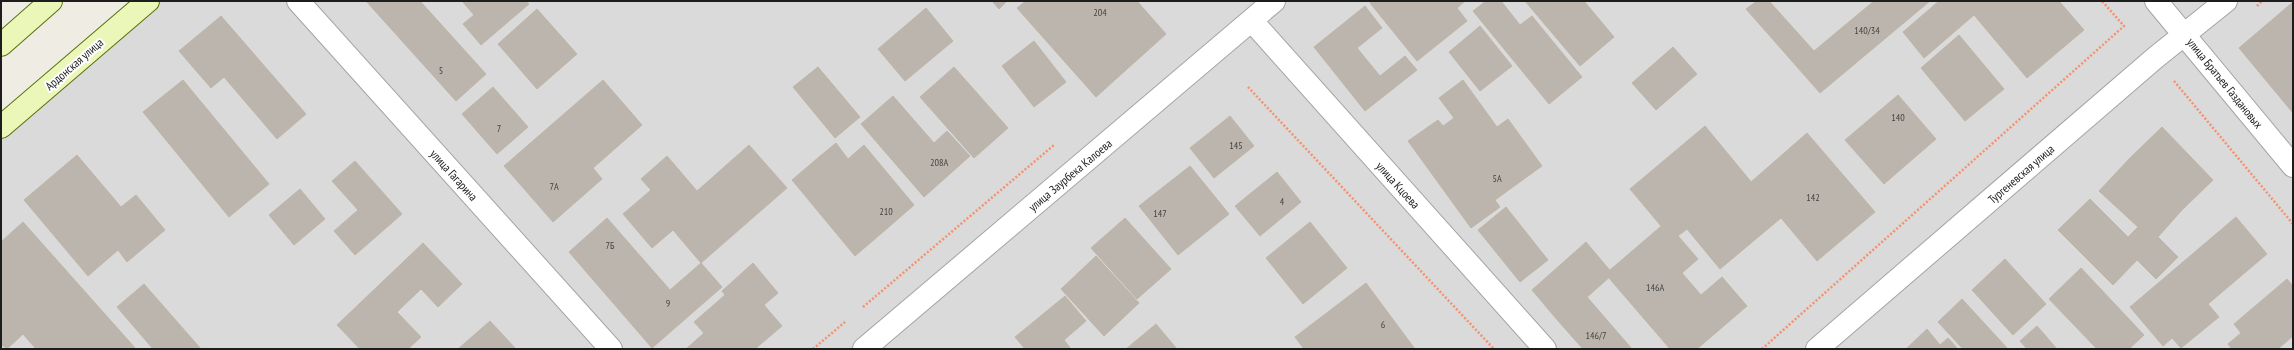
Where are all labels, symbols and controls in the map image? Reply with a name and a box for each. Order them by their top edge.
house number: 204 [1093,6,1107,19]
house number: 140/34 [1854,24,1880,37]
street label: Ардонская улица [42,35,106,93]
street label: улица Братьев Газдановых [2184,35,2266,131]
house number: 5 [439,64,443,77]
house number: 140 [1891,111,1905,124]
house number: 7 [497,122,501,135]
street label: улица Заурбека Калоева [1025,136,1115,214]
house number: 145 [1229,139,1243,152]
street label: Тургеневская улица [1985,141,2057,207]
street label: улица Гагарина [427,146,481,204]
house number: 208А [930,156,948,169]
street label: улица Кцоева [1373,158,1423,212]
house number: 5А [1492,172,1502,185]
house number: 7А [549,180,559,193]
house number: 142 [1806,191,1820,204]
house number: 4 [1280,195,1285,208]
house number: 210 [879,205,893,218]
house number: 147 [1153,207,1167,220]
house number: 7Б [606,239,615,252]
house number: 146А [1646,281,1664,294]
house number: 9 [666,297,670,310]
house number: 6 [1381,318,1386,331]
house number: 146/7 [1586,329,1606,342]

